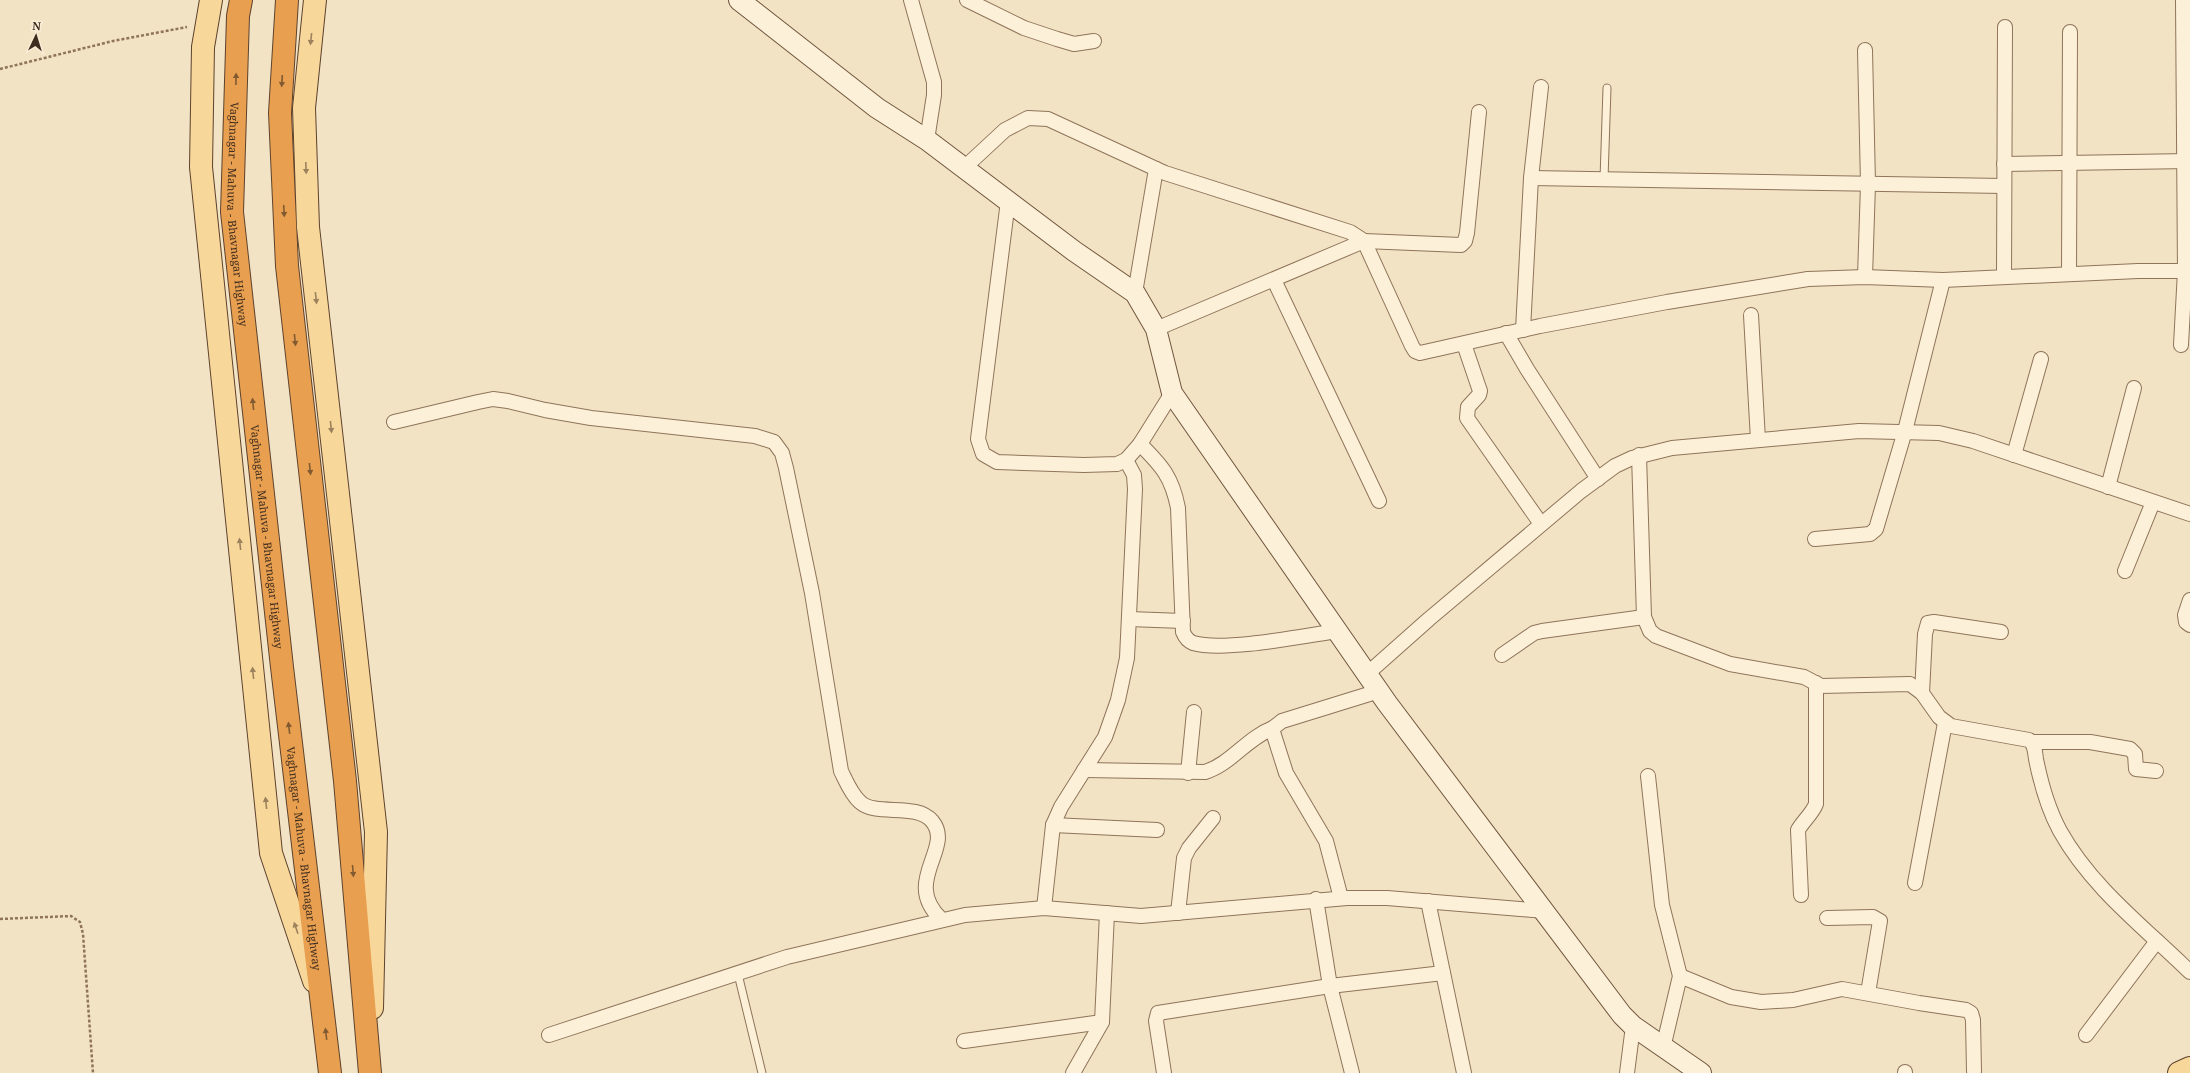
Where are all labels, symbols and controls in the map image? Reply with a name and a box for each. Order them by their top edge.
north arrow [16,16,56,56]
text: N [32,18,42,33]
one-way arrow [308,33,314,45]
one-way arrow [233,72,239,85]
one-way arrow [278,75,285,87]
street label: Vaghnagar - Mahuva - Bhavnagar Highway [224,102,252,328]
one-way arrow [303,162,309,175]
one-way arrow [281,205,288,217]
one-way arrow [313,292,320,304]
one-way arrow [292,334,298,346]
one-way arrow [250,398,256,410]
one-way arrow [328,421,334,433]
street label: Vaghnagar - Mahuva - Bhavnagar Highway [248,424,288,650]
one-way arrow [307,463,313,475]
one-way arrow [236,538,243,550]
one-way arrow [250,667,256,679]
one-way arrow [286,722,292,734]
street label: Vaghnagar - Mahuva - Bhavnagar Highway [284,746,325,972]
one-way arrow [263,797,269,809]
one-way arrow [349,865,356,877]
one-way arrow [293,922,299,934]
one-way arrow [322,1028,329,1040]

